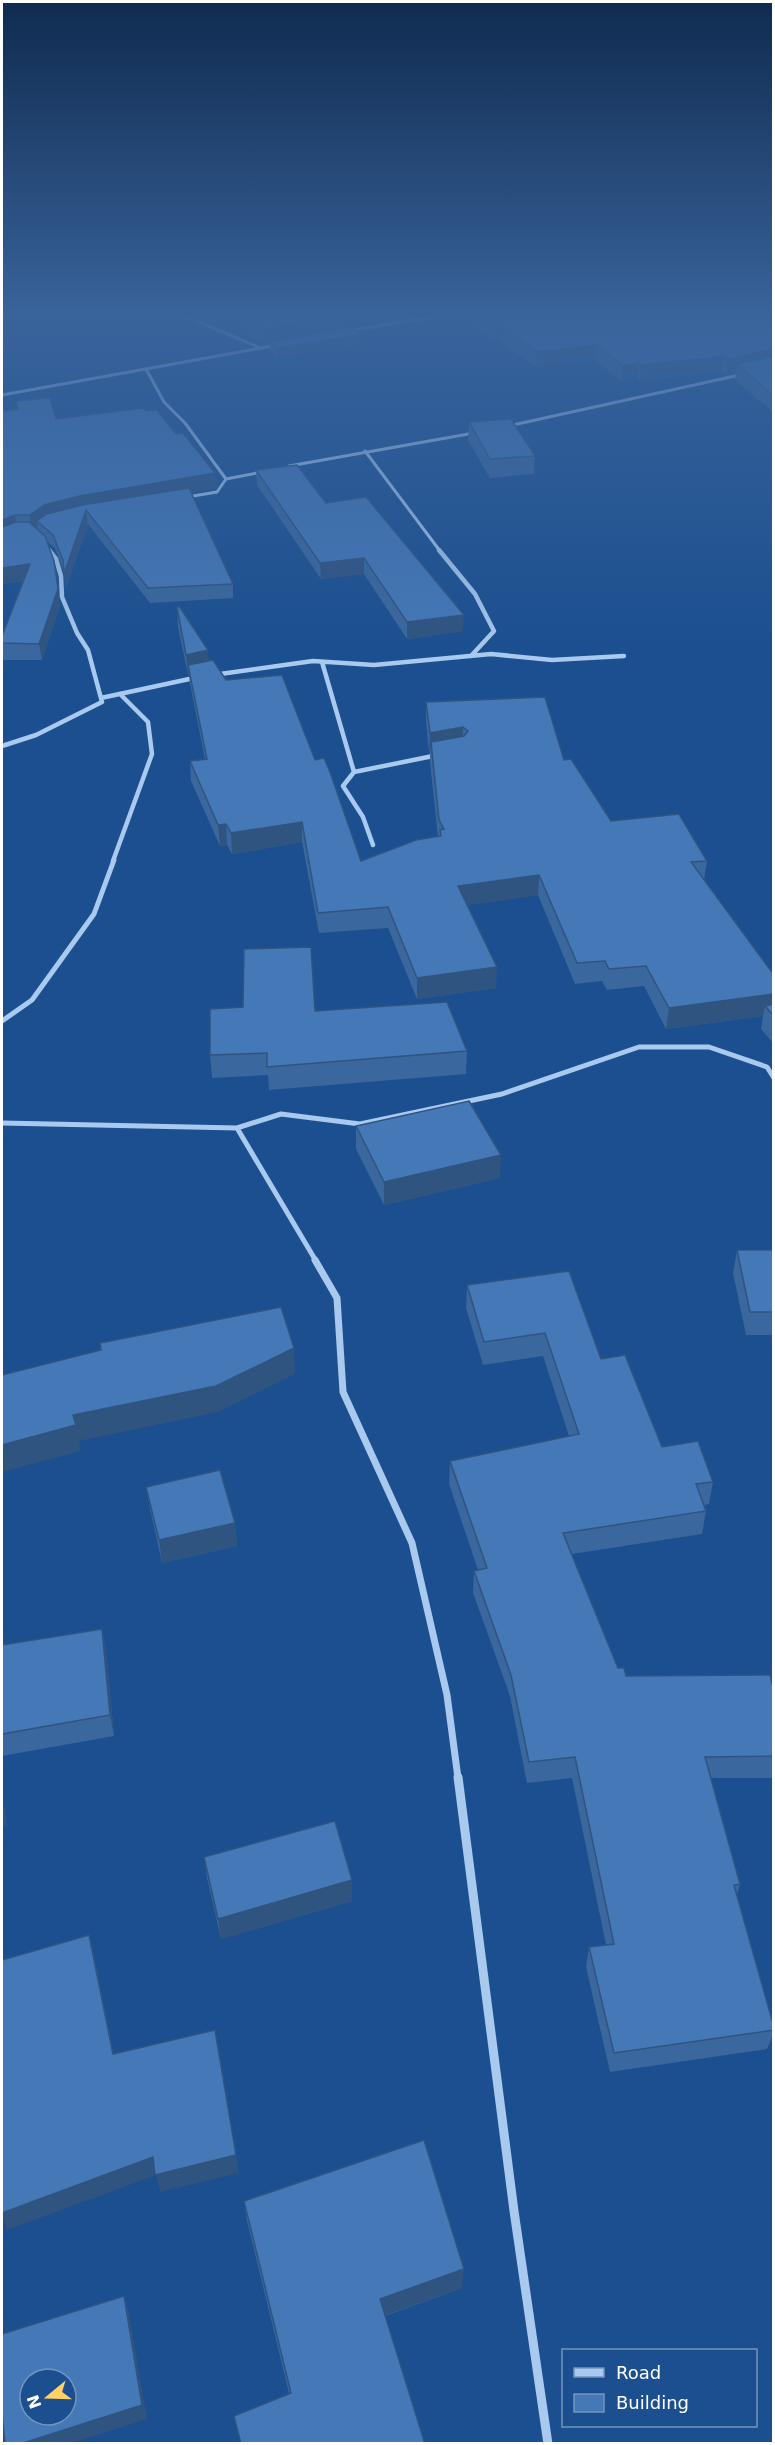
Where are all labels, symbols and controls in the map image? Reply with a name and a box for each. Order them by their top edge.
legend [562,2349,757,2427]
text: Road [616,2362,661,2383]
north arrow [18,2367,78,2427]
text: N [23,2392,45,2411]
text: Building [616,2392,689,2413]

